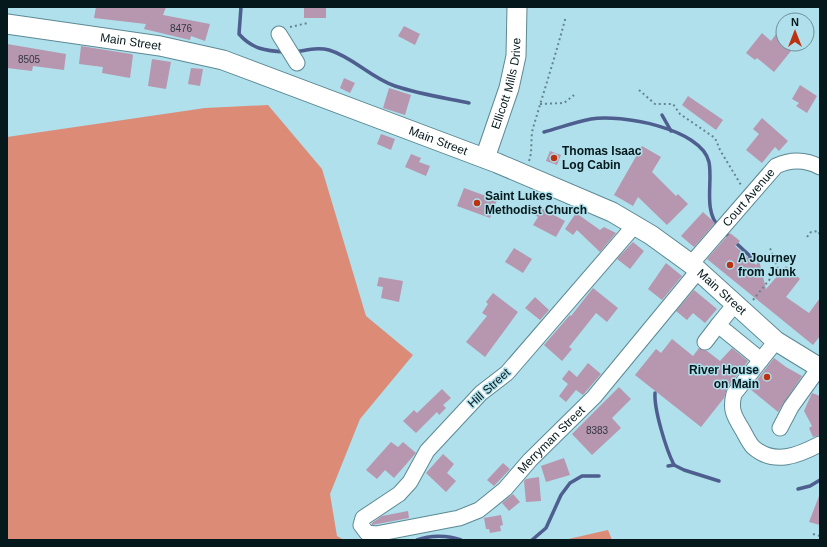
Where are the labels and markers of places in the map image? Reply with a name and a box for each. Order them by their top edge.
place label: Thomas Isaac Log Cabin [562,144,642,172]
marker: Thomas Isaac Log Cabin [549,153,559,163]
place label: Saint Lukes Methodist Church [485,189,587,217]
marker: Saint Lukes Methodist Church [472,198,482,208]
place label: A Journey from Junk [738,251,797,279]
marker: A Journey from Junk [725,260,735,270]
place label: River House on Main [689,363,759,391]
marker: River House on Main [762,372,772,382]

